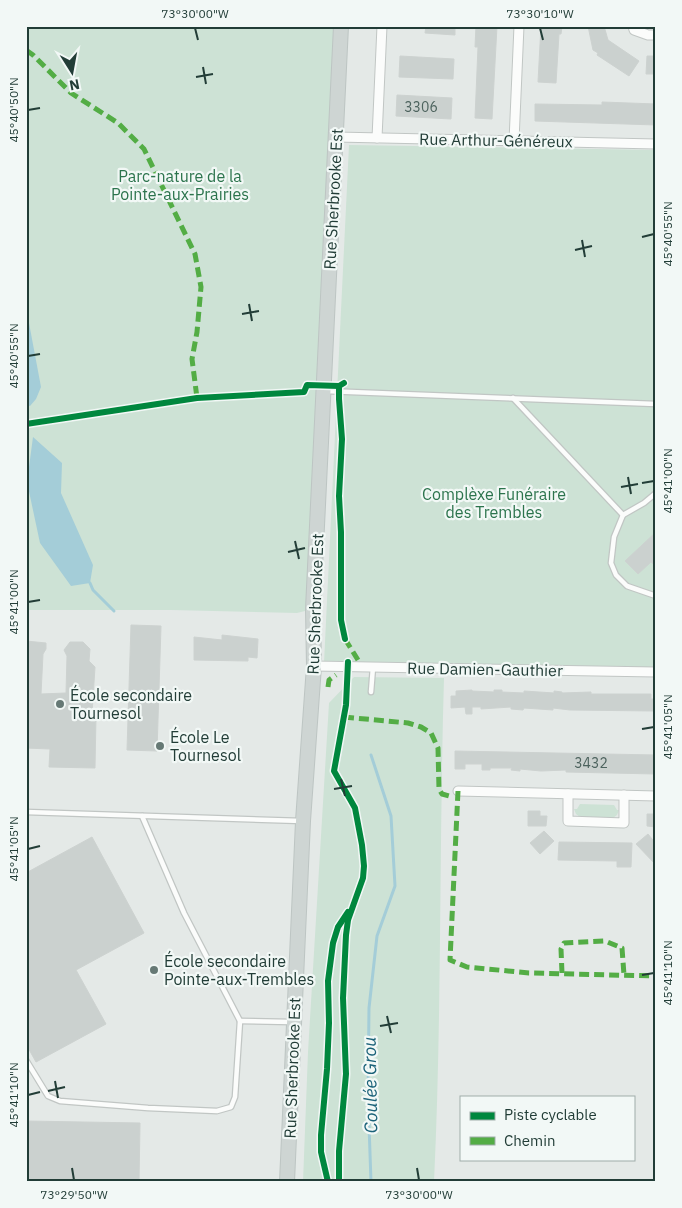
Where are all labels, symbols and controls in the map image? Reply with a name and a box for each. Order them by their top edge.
text: 73°30'00"W [161,6,229,21]
text: 73°30'10"W [506,6,574,21]
north arrow [48,48,98,98]
text: N [68,75,81,95]
text: 45°40'50"N [6,77,21,143]
house number: 3306 [404,98,438,116]
street label: Rue Sherbrooke Est [319,128,347,270]
street label: Rue Arthur-Généreux [419,129,573,151]
park label: Parc-nature de la Pointe-aux-Prairies [111,166,249,204]
text: 45°40'55"N [660,201,675,267]
text: 45°40'55"N [6,323,21,389]
text: 45°41'00"N [660,448,675,514]
park label: Complèxe Funéraire des Trembles [422,484,566,522]
street label: Rue Sherbrooke Est [303,533,327,675]
text: 45°41'00"N [6,569,21,635]
street label: Rue Damien-Gauthier [407,658,563,680]
place label: École secondaire Tournesol [70,684,192,723]
text: 45°41'05"N [660,694,675,760]
marker: École secondaire Tournesol [54,698,66,710]
place label: École Le Tournesol [170,726,241,765]
marker: École Le Tournesol [154,740,166,752]
house number: 3432 [574,754,608,772]
text: 45°41'05"N [6,816,21,882]
text: 45°41'10"N [660,940,675,1006]
place label: École secondaire Pointe-aux-Trembles [164,950,314,989]
marker: École secondaire Pointe-aux-Trembles [148,964,160,976]
street label: Rue Sherbrooke Est [280,997,304,1139]
water label: Coulée Grou [358,1036,382,1134]
text: 45°41'10"N [6,1062,21,1128]
legend [460,1096,634,1160]
text: Piste cyclable [504,1105,597,1124]
text: Chemin [504,1131,555,1150]
text: 73°29'50"W [40,1187,108,1202]
text: 73°30'00"W [385,1187,453,1202]

